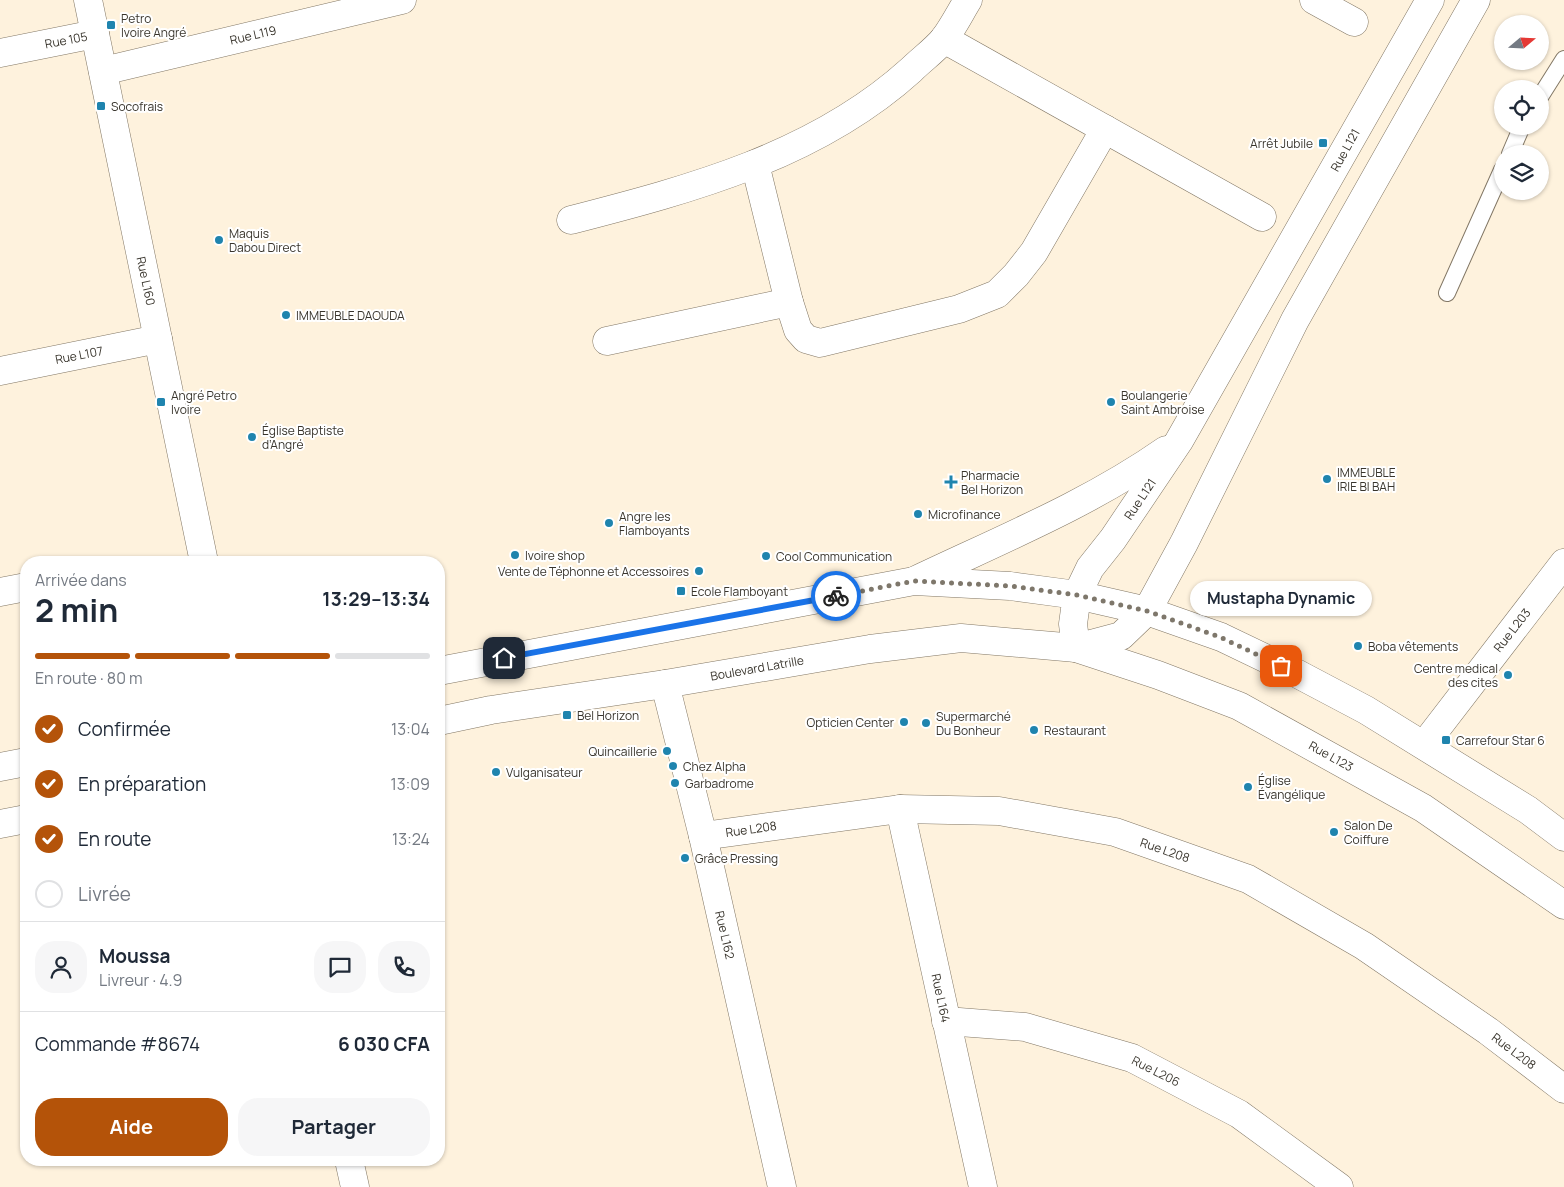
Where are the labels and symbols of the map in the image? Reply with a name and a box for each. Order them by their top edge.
place label: Petro Ivoire Angré [121,10,186,41]
north arrow [1494,15,1549,70]
marker: Petro Ivoire Angré [105,19,117,31]
street label: Rue L119 [228,21,278,49]
street label: Rue 105 [43,28,89,52]
place label: Socofrais [111,98,163,115]
marker: Socofrais [95,100,107,112]
street label: Rue L121 [1326,126,1364,174]
place label: Arrêt Jubile [1250,135,1313,152]
marker: Arrêt Jubile [1317,137,1329,149]
place label: Maquis Dabou Direct [229,225,301,256]
marker: Maquis Dabou Direct [213,234,225,246]
street label: Rue L160 [133,255,159,307]
place label: IMMEUBLE DAOUDA [296,307,405,324]
marker: IMMEUBLE DAOUDA [280,309,292,321]
street label: Rue L107 [54,342,104,368]
place label: Angré Petro Ivoire [171,387,237,418]
place label: Boulangerie Saint Ambroise [1121,387,1205,418]
marker: Angré Petro Ivoire [155,396,167,408]
marker: Boulangerie Saint Ambroise [1105,396,1117,408]
place label: Église Baptiste d’Angré [262,422,344,453]
marker: Église Baptiste d’Angré [246,431,258,443]
place label: IMMEUBLE IRIE BI BAH [1337,464,1396,495]
place label: Pharmacie Bel Horizon [961,467,1023,498]
marker: IMMEUBLE IRIE BI BAH [1321,473,1333,485]
street label: Rue L121 [1120,475,1160,523]
marker: Pharmacie Bel Horizon [945,476,957,488]
place label: Microfinance [928,506,1000,523]
place label: Angre les Flamboyants [619,508,690,539]
marker: Microfinance [912,508,924,520]
marker: Angre les Flamboyants [603,517,615,529]
place label: Ivoire shop [525,547,585,564]
place label: Cool Communication [776,548,892,565]
marker: Ivoire shop [509,549,521,561]
marker: Cool Communication [760,550,772,562]
place label: Vente de Téphonne et Accessoires [498,563,689,580]
marker: Vente de Téphonne et Accessoires [693,565,705,577]
courier [811,571,861,621]
callout: Mustapha Dynamic [1190,581,1372,616]
place label: Ecole Flamboyant [691,583,788,600]
marker: Ecole Flamboyant [675,585,687,597]
street label: Rue L203 [1490,605,1534,655]
pin [483,637,525,679]
place label: Boba vêtements [1368,638,1458,655]
marker: Boba vêtements [1352,640,1364,652]
pin [1260,645,1302,687]
street label: Boulevard Latrille [709,651,805,685]
place label: Centre medical des cites [1414,660,1498,691]
marker: Centre medical des cites [1502,669,1514,681]
place label: Bel Horizon [577,707,639,724]
place label: Supermarché Du Bonheur [936,708,1011,739]
marker: Bel Horizon [561,709,573,721]
place label: Opticien Center [807,714,895,731]
marker: Opticien Center [898,716,910,728]
marker: Supermarché Du Bonheur [920,717,932,729]
place label: Restaurant [1044,722,1106,739]
marker: Restaurant [1028,724,1040,736]
place label: Carrefour Star 6 [1456,732,1545,749]
marker: Carrefour Star 6 [1440,734,1452,746]
street label: Rue L123 [1306,737,1356,775]
place label: Quincaillerie [588,743,657,760]
marker: Quincaillerie [661,745,673,757]
place label: Chez Alpha [683,758,746,775]
marker: Chez Alpha [667,760,679,772]
place label: Vulganisateur [506,764,583,781]
marker: Vulganisateur [490,766,502,778]
place label: Église Évangélique [1258,772,1325,803]
place label: Garbadrome [685,775,754,792]
marker: Garbadrome [669,777,681,789]
marker: Église Évangélique [1242,781,1254,793]
street label: Rue L208 [724,817,778,841]
place label: Salon De Coiffure [1344,817,1393,848]
marker: Salon De Coiffure [1328,826,1340,838]
street label: Rue L208 [1138,834,1192,866]
place label: Grâce Pressing [695,850,778,867]
marker: Grâce Pressing [679,852,691,864]
street label: Rue L162 [711,909,739,961]
street label: Rue L164 [928,972,954,1024]
street label: Rue L208 [1488,1029,1540,1073]
street label: Rue L206 [1129,1052,1183,1090]

